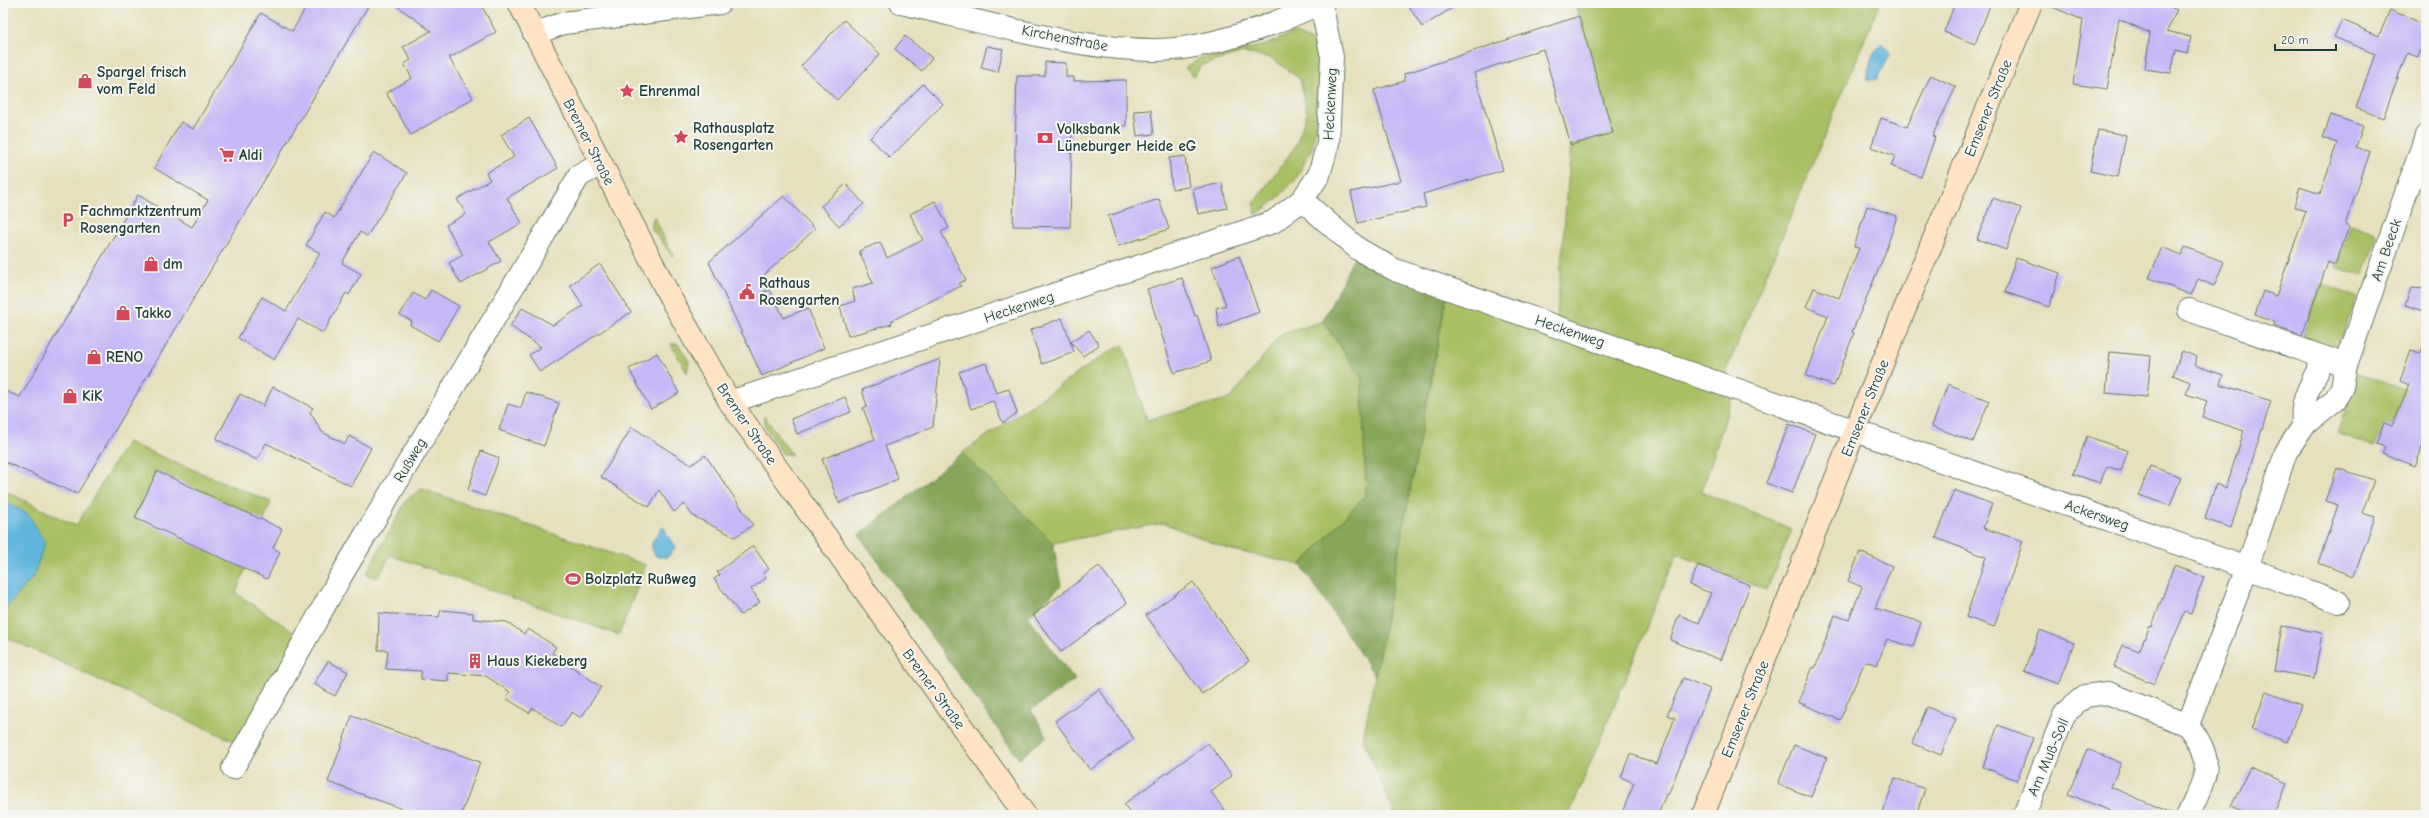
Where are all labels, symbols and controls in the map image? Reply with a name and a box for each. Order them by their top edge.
street label: Kirchenstraße [1020,21,1110,55]
scale bar [2275,26,2336,52]
text: 20 m [2281,33,2309,47]
street label: Emsener Straße [1960,56,2016,159]
place label: Spargel frisch vom Feld [96,63,187,98]
street label: Heckenweg [1319,67,1341,141]
shop icon: Spargel frisch vom Feld [76,72,94,90]
place icon: Ehrenmal [618,82,636,100]
place label: Ehrenmal [639,82,700,100]
street label: Bremer Straße [559,96,619,189]
place label: Rathausplatz Rosengarten [693,119,775,154]
place label: Volksbank Lüneburger Heide eG [1057,120,1197,155]
place icon: Rathausplatz Rosengarten [672,128,690,146]
bank icon: Volksbank Lüneburger Heide eG [1036,129,1054,147]
supermarket icon: Aldi [218,146,236,164]
place label: Aldi [239,146,262,164]
place label: Fachmarktzentrum Rosengarten [80,202,202,237]
parking icon: Fachmarktzentrum Rosengarten [59,211,77,229]
street label: Am Beeck [2367,216,2405,284]
shop icon: dm [142,255,160,273]
place label: dm [163,255,183,273]
place label: Rathaus Rosengarten [759,274,839,309]
public building icon: Rathaus Rosengarten [738,283,756,301]
street label: Heckenweg [982,287,1056,327]
shop icon: Takko [114,304,132,322]
place label: Takko [135,304,172,322]
street label: Heckenweg [1533,311,1607,351]
shop icon: RENO [85,348,103,366]
place label: RENO [106,348,143,366]
street label: Emsener Straße [1837,356,1893,459]
street label: Bremer Straße [713,380,781,469]
shop icon: KiK [61,387,79,405]
place label: KiK [82,387,103,405]
street label: Rußweg [390,435,430,485]
street label: Ackersweg [2063,496,2131,534]
sports icon: Bolzplatz Rußweg [564,570,582,588]
place label: Bolzplatz Rußweg [585,570,697,588]
street label: Bremer Straße [899,645,969,733]
building icon: Haus Kiekeberg [466,652,484,670]
place label: Haus Kiekeberg [487,652,588,670]
street label: Emsener Straße [1717,657,1773,760]
street label: Am Muß-Soll [2023,715,2073,799]

